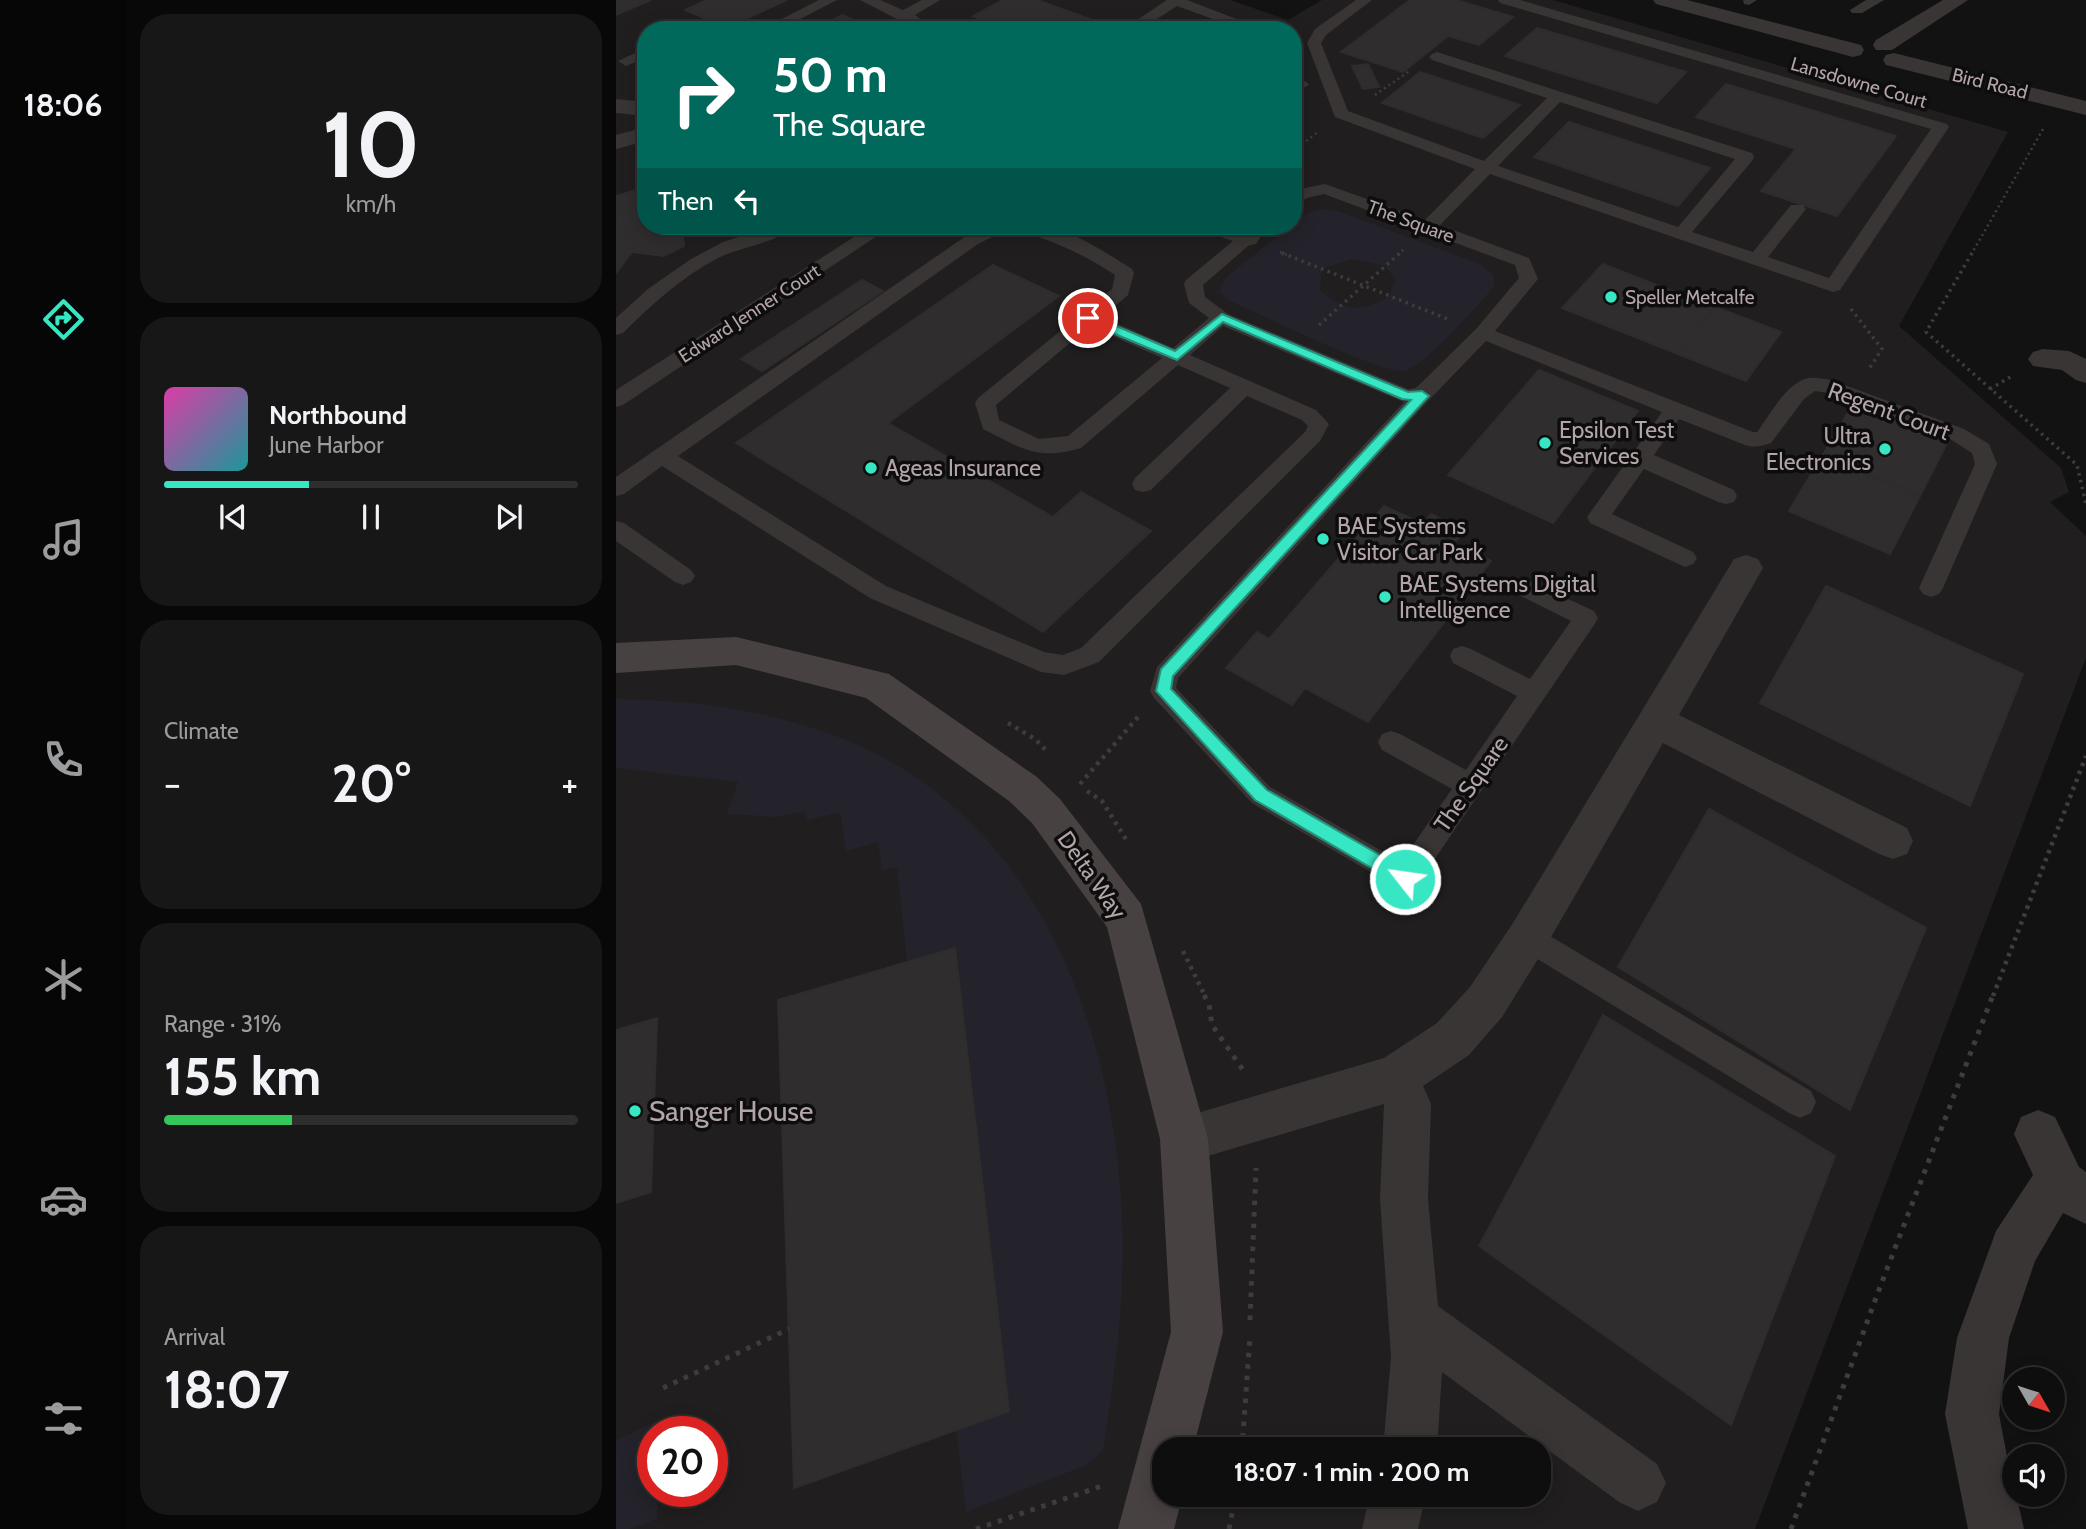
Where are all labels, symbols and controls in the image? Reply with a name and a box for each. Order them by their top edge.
text: 50 m [773,45,888,104]
icon: right [658,49,749,140]
street label: Lansdowne Court [1788,52,1930,113]
street label: Bird Road [1950,63,2030,104]
text: 18:06 [24,85,102,124]
text: 10 [322,89,420,200]
text: The Square [773,105,926,144]
icon: left [728,182,766,220]
text: Then [658,185,714,217]
text: km/h [346,190,396,218]
street label: The Square [1364,195,1458,248]
street label: Edward Jenner Court [674,259,825,368]
place label: Speller Metcalfe [1625,286,1755,309]
pin [1058,288,1118,348]
marker: Speller Metcalfe [1603,289,1619,305]
icon: directions [39,295,88,344]
icon: arrive [1069,299,1107,337]
street label: Regent Court [1824,376,1954,446]
text: Northbound [269,399,407,431]
place label: Epsilon Test Services [1559,416,1674,470]
place label: Ultra Electronics [1766,422,1871,476]
text: June Harbor [269,431,383,459]
marker: Epsilon Test Services [1537,435,1553,451]
marker: Ultra Electronics [1877,441,1893,457]
place label: Ageas Insurance [885,454,1041,482]
marker: Ageas Insurance [863,460,879,476]
icon: previous [214,498,252,536]
icon: pause [352,498,390,536]
icon: next [490,498,528,536]
place label: BAE Systems Visitor Car Park [1337,512,1484,566]
icon: music [39,515,88,564]
marker: BAE Systems Visitor Car Park [1315,531,1331,547]
place label: BAE Systems Digital Intelligence [1399,570,1596,624]
marker: BAE Systems Digital Intelligence [1377,589,1393,605]
text: Climate [164,717,239,745]
street label: The Square [1428,731,1514,837]
icon: phone [39,735,88,784]
text: 20° [331,752,411,815]
text: − [164,760,181,807]
text: + [561,760,578,807]
street label: Delta Way [1052,826,1133,925]
position arrow [1368,842,1442,916]
icon: climate [39,955,88,1004]
text: Range · 31% [164,1010,281,1038]
text: 155 km [164,1045,321,1108]
place label: Sanger House [649,1094,813,1128]
marker: Sanger House [627,1103,643,1119]
icon: car [39,1175,88,1224]
text: Arrival [164,1323,225,1351]
text: 18:07 [164,1358,289,1421]
north arrow [2002,1367,2065,1430]
map controls [2002,1367,2065,1507]
icon: filters [39,1394,88,1443]
speed limit sign: 20 [637,1416,728,1507]
button: sound [2002,1444,2065,1507]
text: 18:07 · 1 min · 200 m [1234,1456,1469,1488]

